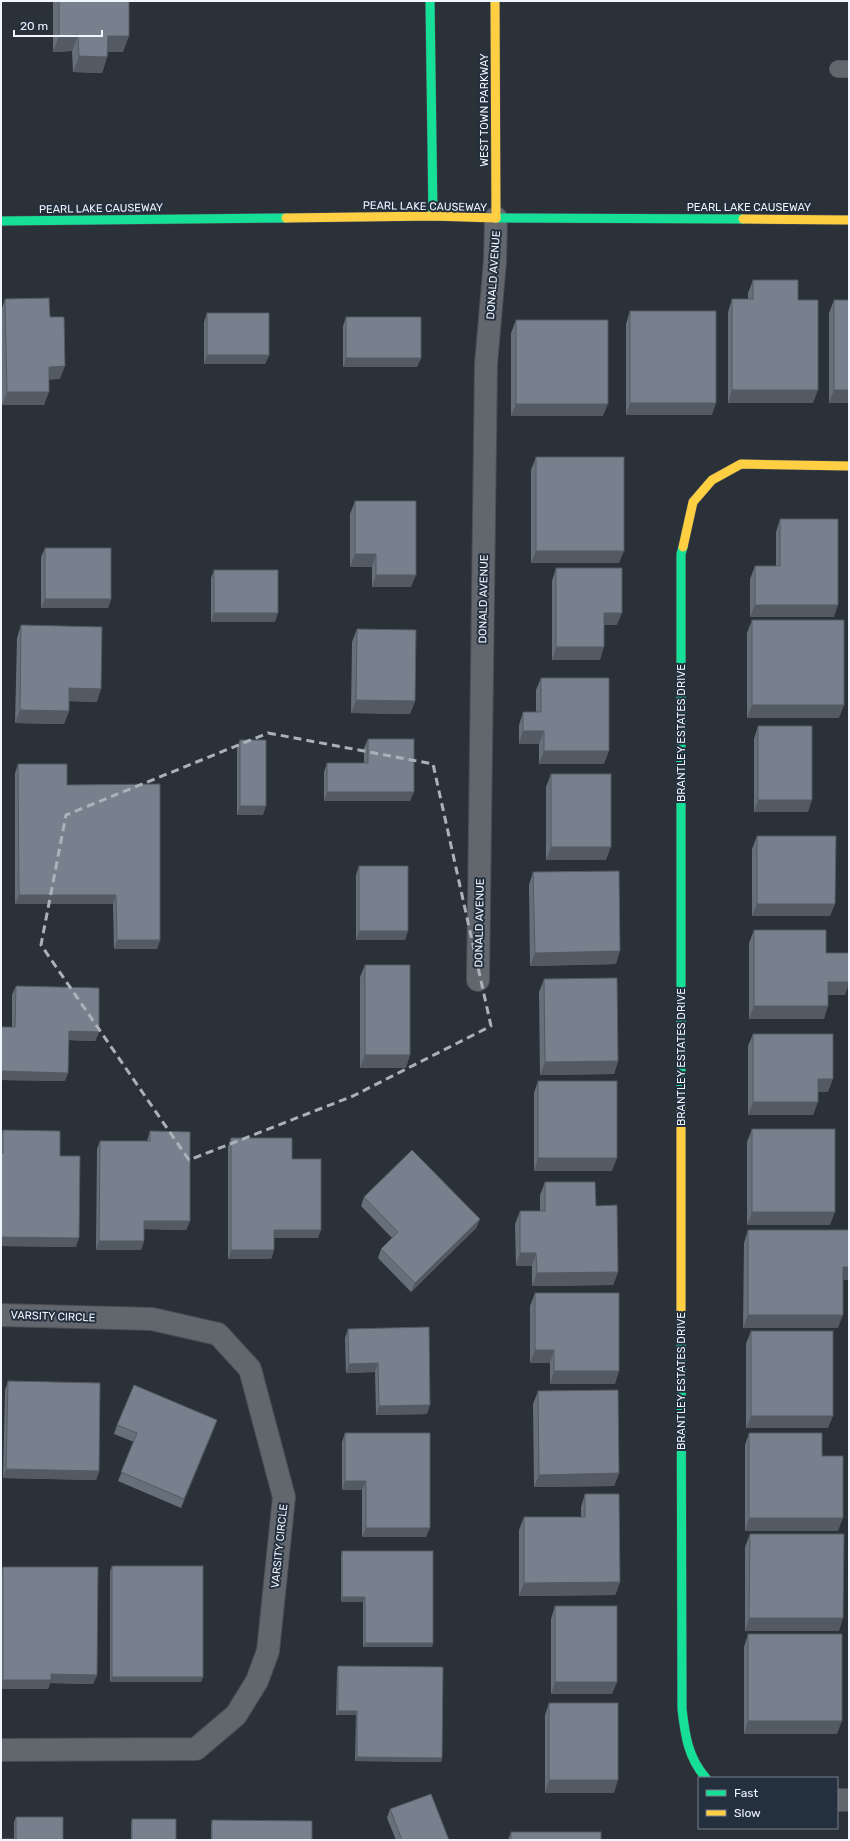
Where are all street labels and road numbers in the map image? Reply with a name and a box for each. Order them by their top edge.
street label: WEST TOWN PARKWAY [478,53,491,167]
street label: PEARL LAKE CAUSEWAY [363,199,487,214]
street label: PEARL LAKE CAUSEWAY [39,201,163,216]
street label: PEARL LAKE CAUSEWAY [687,201,811,214]
street label: DONALD AVENUE [484,230,503,320]
street label: DONALD AVENUE [476,554,491,644]
street label: BRANTLEY ESTATES DRIVE [675,664,688,802]
street label: DONALD AVENUE [472,878,487,968]
street label: BRANTLEY ESTATES DRIVE [675,988,688,1126]
street label: VARSITY CIRCLE [10,1309,96,1324]
street label: BRANTLEY ESTATES DRIVE [675,1312,688,1450]
street label: VARSITY CIRCLE [269,1503,290,1589]

